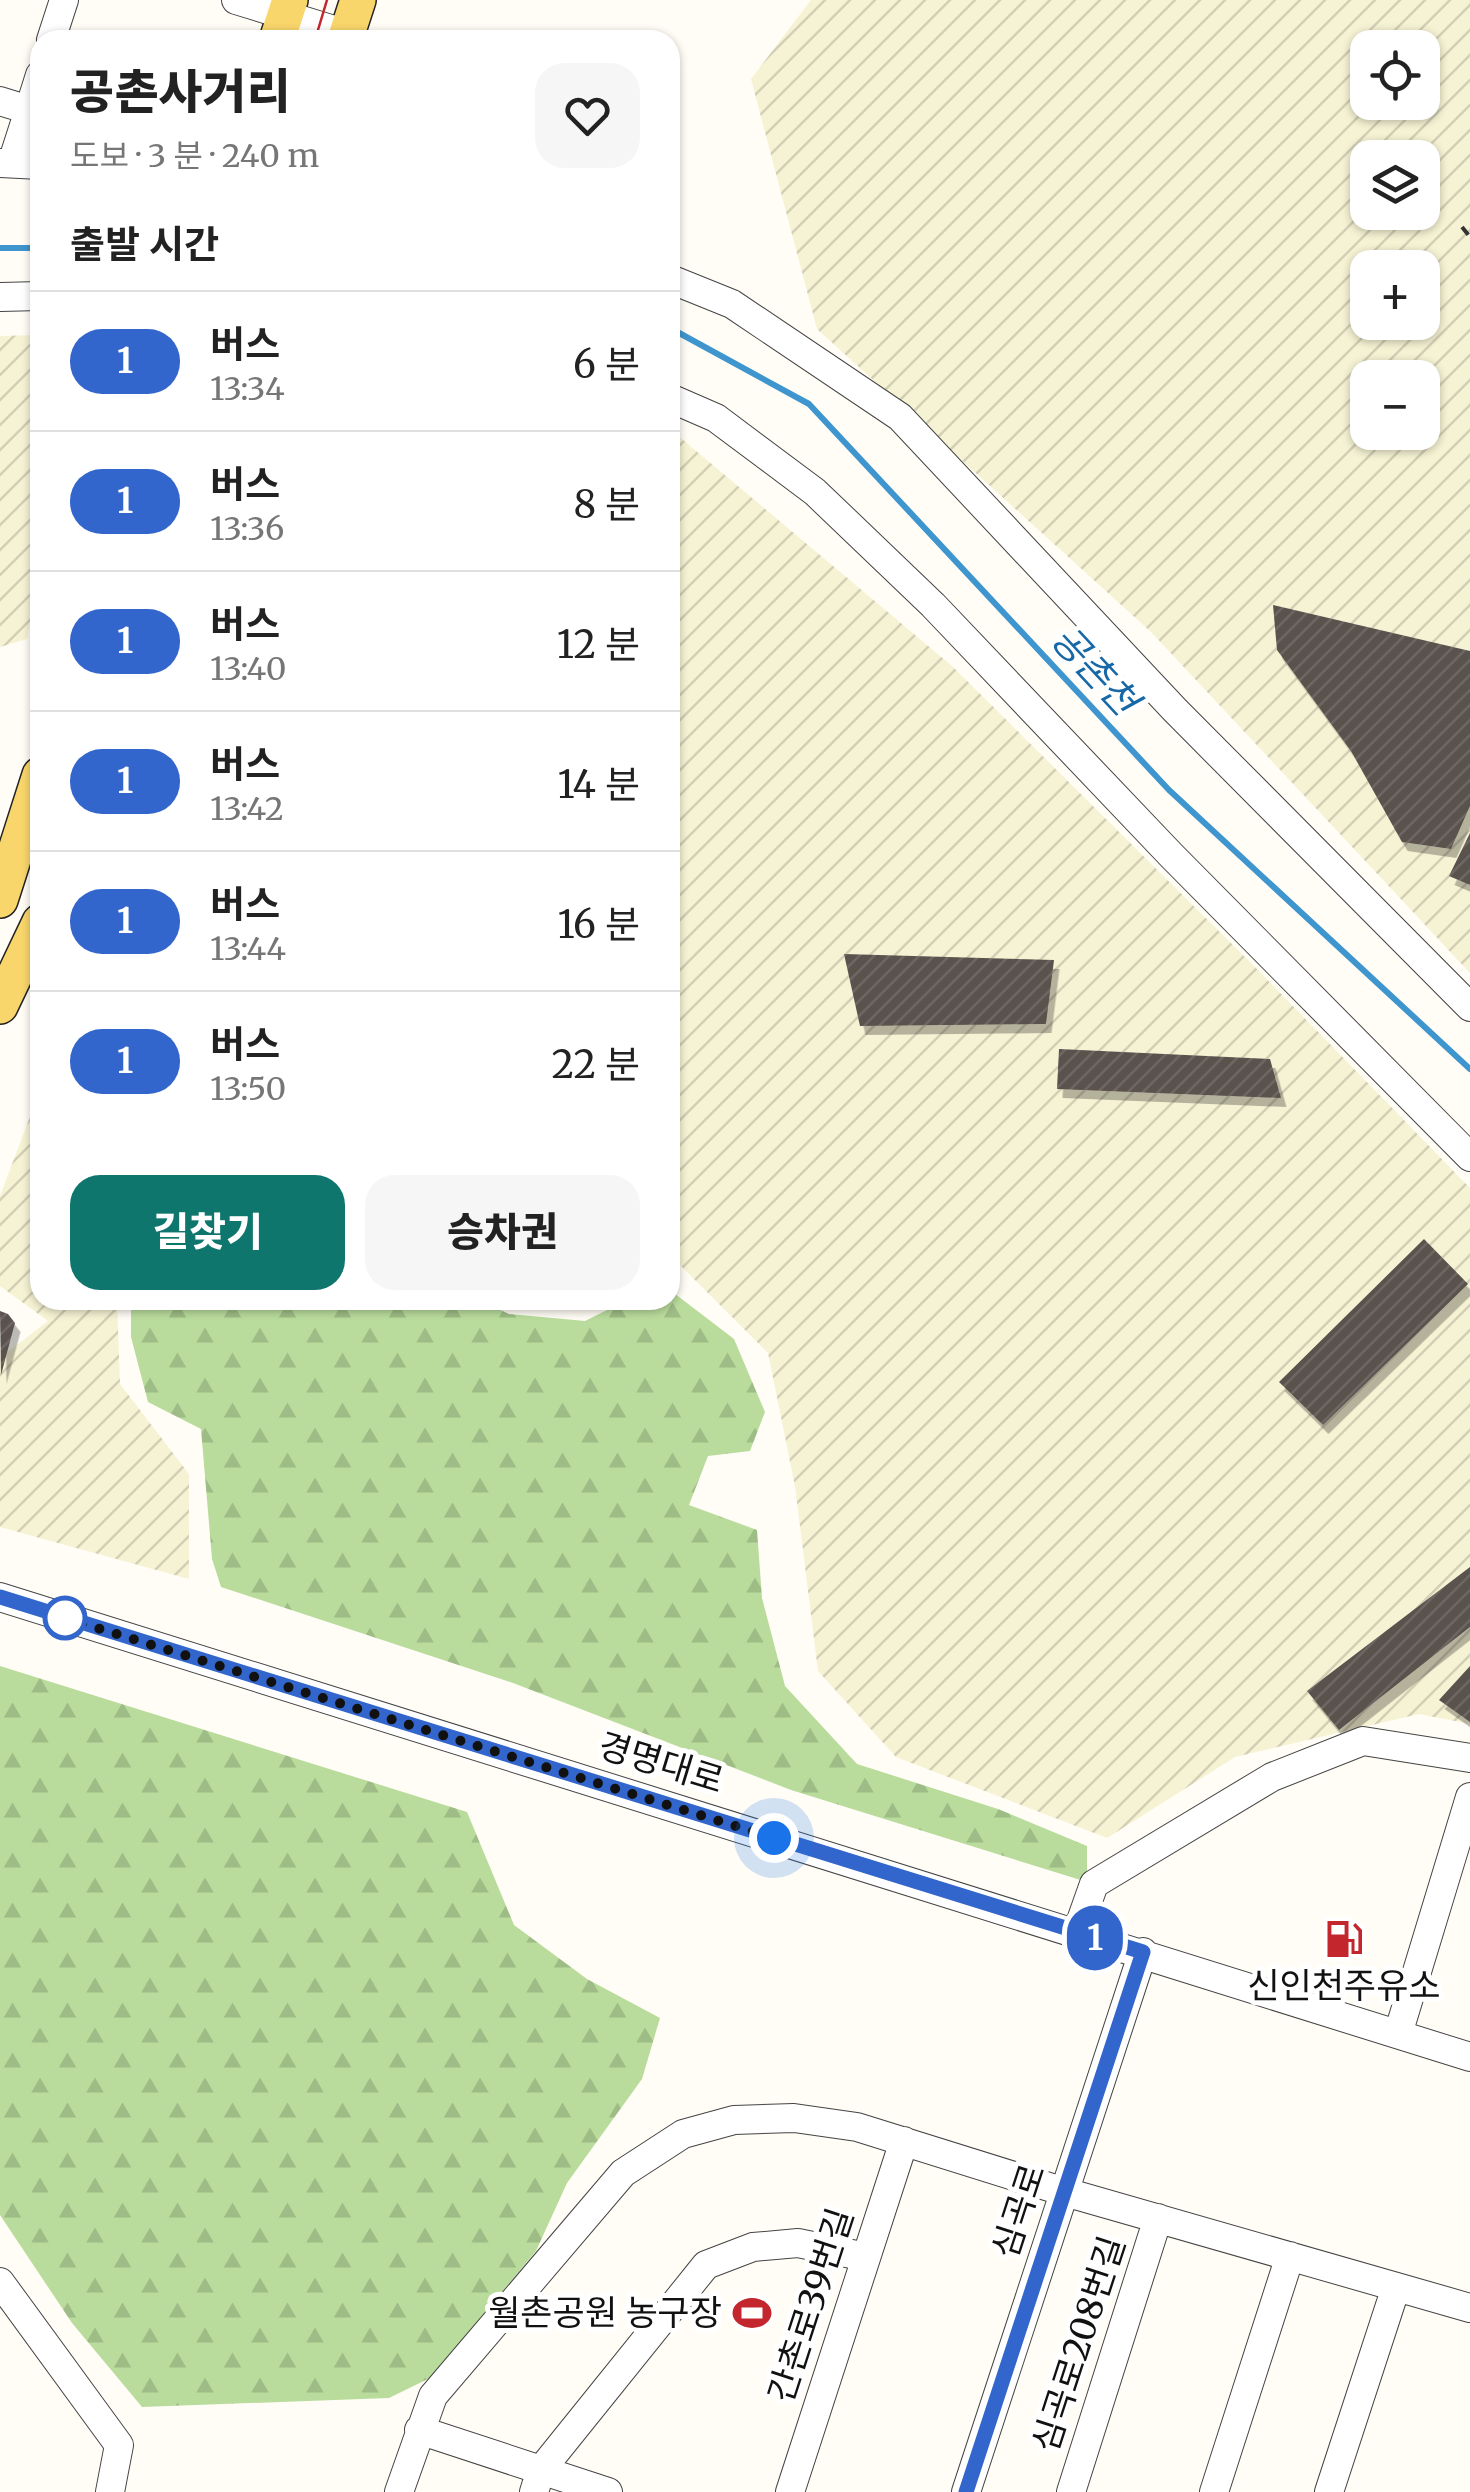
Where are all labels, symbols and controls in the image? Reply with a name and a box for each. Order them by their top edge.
map controls [1350,30,1440,450]
button: locate [1350,30,1440,120]
text: 공촌사거리 [70,62,291,122]
button: heart [535,63,640,168]
text: 도보 · 3 분 · 240 m [70,136,319,176]
button: layers [1350,140,1440,230]
text: 출발 시간 [70,221,219,268]
button: + [1350,250,1440,340]
text: 버스 [210,321,280,368]
text: 1 [117,339,133,383]
text: 6 분 [573,341,640,388]
button: − [1350,360,1440,450]
text: 13:34 [210,369,285,409]
text: 버스 [210,461,280,508]
text: 1 [117,479,133,523]
text: 8 분 [573,481,640,528]
text: 13:36 [210,509,284,549]
text: 버스 [210,601,280,648]
water label: 공촌천 [1042,616,1151,727]
text: 1 [117,619,133,663]
text: 12 분 [557,621,640,668]
text: 13:40 [210,649,287,689]
text: 버스 [210,741,280,788]
text: 1 [117,759,133,803]
text: 14 분 [558,761,640,808]
text: 13:42 [210,789,284,829]
text: 버스 [210,881,280,928]
text: 1 [117,899,133,943]
text: 16 분 [557,901,640,948]
text: 13:44 [210,929,286,969]
text: 버스 [210,1021,280,1068]
text: 1 [117,1039,133,1083]
text: 22 분 [552,1041,640,1088]
text: 13:50 [210,1069,286,1109]
button: 길찾기 [70,1175,345,1290]
button: 승차권 [365,1175,640,1290]
unlabelled marker [44,1597,86,1639]
street label: 경명대로 [593,1723,729,1803]
your location [749,1813,799,1863]
line badge: 1 [1062,1906,1128,1970]
text: 1 [1087,1916,1103,1960]
fuel station icon: 신인천주유소 [1323,1918,1365,1960]
place label: 신인천주유소 [1247,1964,1441,2008]
street label: 심곡로 [983,2158,1055,2264]
street label: 간촌로39번길 [759,2203,863,2407]
street label: 심곡로208번길 [1023,2231,1135,2457]
place label: 월촌공원 농구장 [488,2291,722,2335]
sports icon: 월촌공원 농구장 [731,2292,773,2334]

